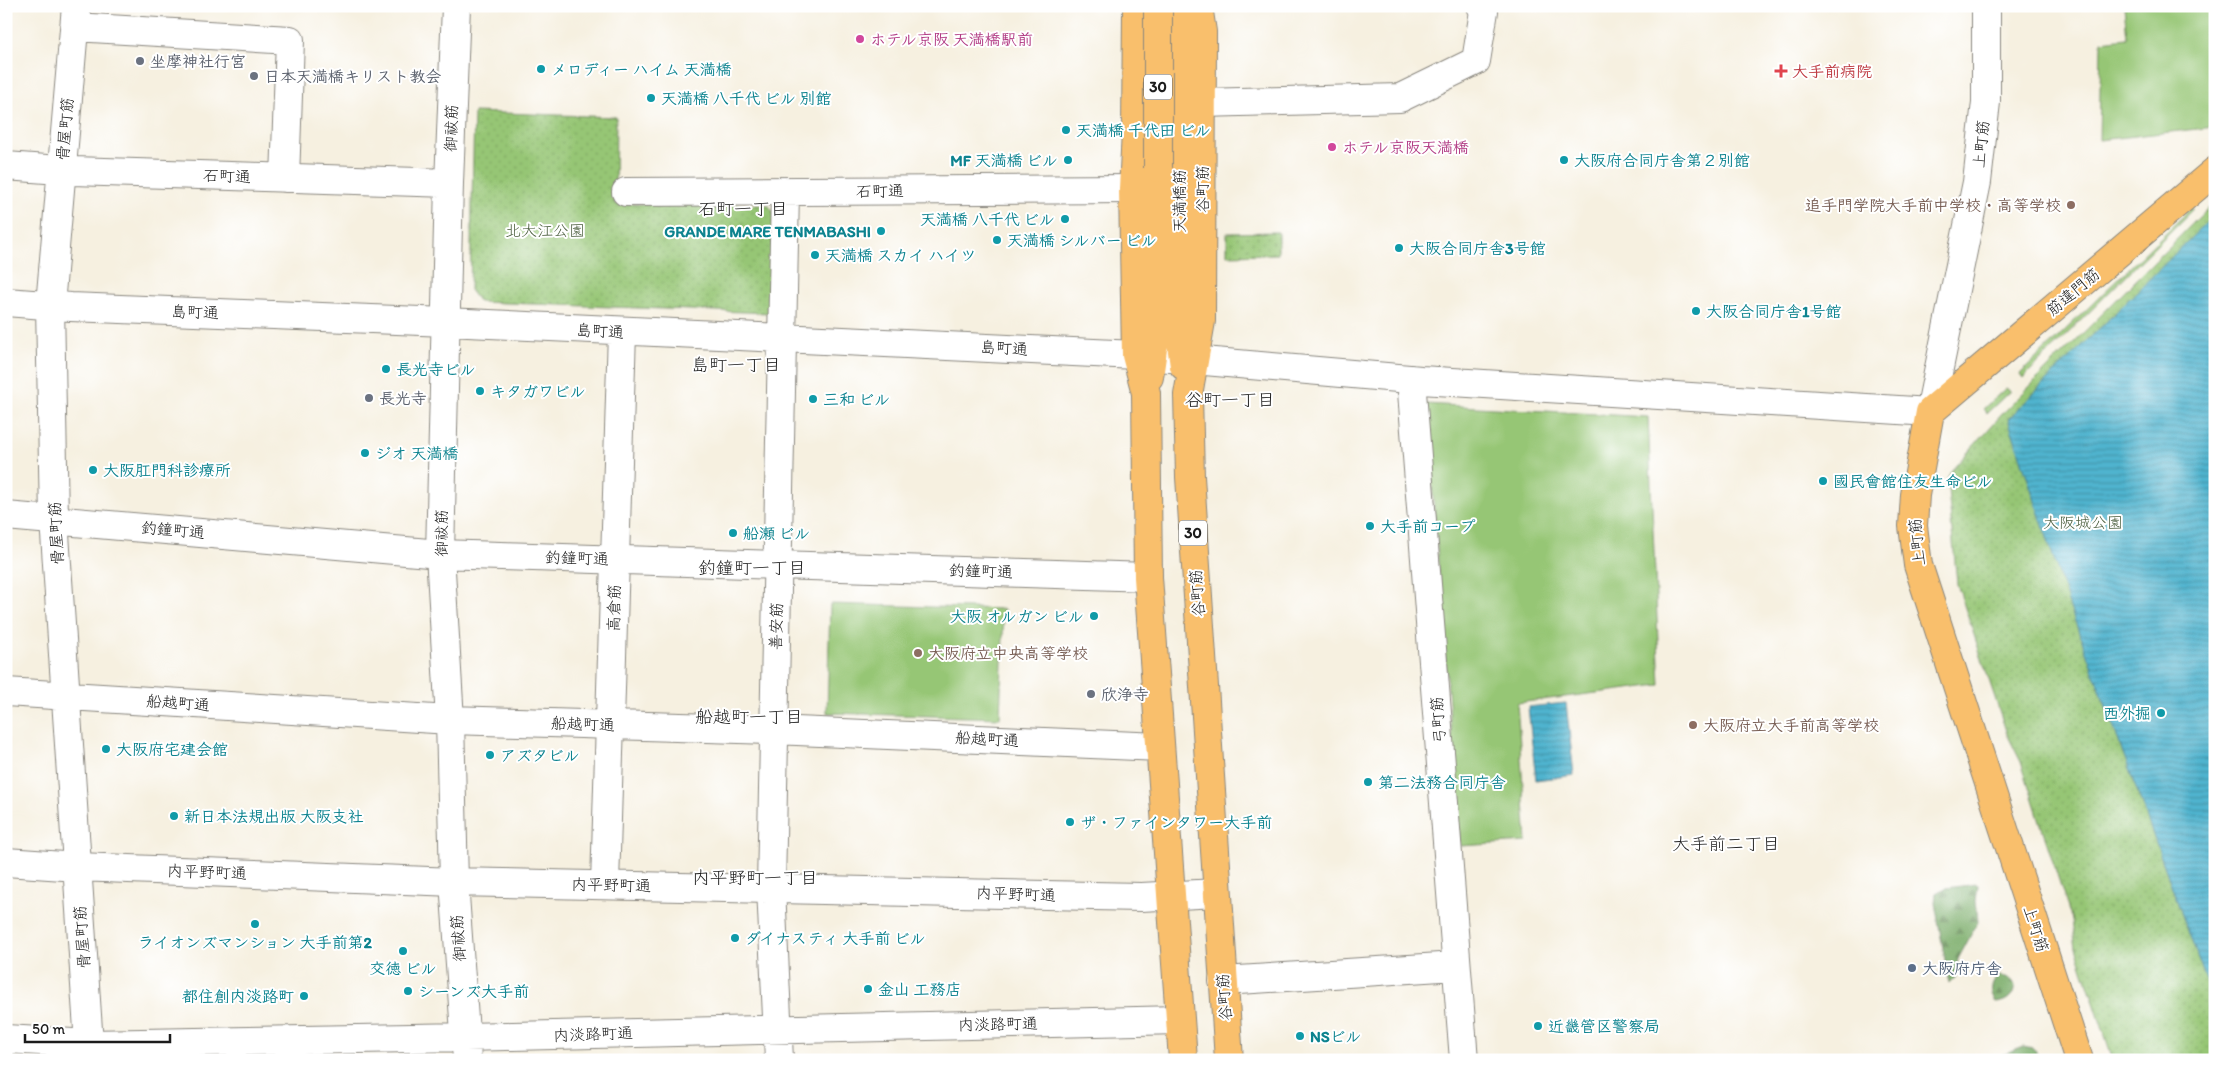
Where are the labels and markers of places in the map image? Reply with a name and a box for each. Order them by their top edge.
place label: ホテル京阪 天満橋駅前 [870,30,1033,49]
marker: ホテル京阪 天満橋駅前 [854,33,866,45]
place label: 坐摩神社行宮 [150,52,246,71]
marker: 坐摩神社行宮 [134,55,146,67]
place label: メロディー ハイム 天満橋 [551,60,732,79]
place label: 大手前病院 [1792,62,1872,81]
marker: メロディー ハイム 天満橋 [535,63,547,75]
marker: 大手前病院 [1774,64,1788,78]
place label: 日本天満橋キリスト教会 [264,67,441,86]
marker: 日本天満橋キリスト教会 [248,70,260,82]
place label: 天満橋 八千代 ビル 別館 [661,89,831,108]
marker: 天満橋 八千代 ビル 別館 [645,92,657,104]
place label: 天満橋 千代田 ビル [1076,121,1211,140]
marker: 天満橋 千代田 ビル [1060,124,1072,136]
place label: ホテル京阪天満橋 [1342,138,1469,157]
marker: ホテル京阪天満橋 [1326,141,1338,153]
place label: MF 天満橋 ビル [950,151,1058,170]
place label: 大阪府合同庁舎第２別館 [1574,151,1750,170]
marker: MF 天満橋 ビル [1062,154,1074,166]
marker: 大阪府合同庁舎第２別館 [1558,154,1570,166]
place label: 追手門学院大手前中学校・高等学校 [1805,196,2061,215]
marker: 追手門学院大手前中学校・高等学校 [2065,199,2077,211]
place label: 天満橋 八千代 ビル [920,210,1055,229]
marker: 天満橋 八千代 ビル [1059,213,1071,225]
place label: GRANDE MARE TENMABASHI [664,222,871,241]
marker: GRANDE MARE TENMABASHI [875,225,887,237]
place label: 天満橋 シルバー ビル [1007,231,1157,250]
marker: 天満橋 シルバー ビル [991,234,1003,246]
place label: 大阪合同庁舎3号館 [1409,239,1546,258]
marker: 大阪合同庁舎3号館 [1393,242,1405,254]
place label: 天満橋 スカイ ハイツ [825,246,976,265]
marker: 天満橋 スカイ ハイツ [809,249,821,261]
place label: 大阪合同庁舎1号館 [1706,302,1841,321]
marker: 大阪合同庁舎1号館 [1690,305,1702,317]
place label: 長光寺ビル [396,360,476,379]
marker: 長光寺ビル [380,363,392,375]
place label: キタガワビル [490,382,586,401]
marker: キタガワビル [474,385,486,397]
place label: 長光寺 [379,389,427,408]
place label: 三和 ビル [823,390,890,409]
marker: 長光寺 [363,392,375,404]
marker: 三和 ビル [807,393,819,405]
place label: ジオ 天満橋 [375,444,459,463]
marker: ジオ 天満橋 [359,447,371,459]
place label: 大阪肛門科診療所 [103,461,231,480]
marker: 大阪肛門科診療所 [87,464,99,476]
place label: 國民會館住友生命ビル [1833,472,1993,491]
marker: 國民會館住友生命ビル [1817,475,1829,487]
place label: 大手前コープ [1380,517,1475,536]
marker: 大手前コープ [1364,520,1376,532]
place label: 船瀬 ビル [743,524,810,543]
marker: 船瀬 ビル [727,527,739,539]
place label: 大阪 オルガン ビル [950,607,1084,626]
marker: 大阪 オルガン ビル [1088,610,1100,622]
place label: 大阪府立中央高等学校 [928,644,1088,663]
marker: 大阪府立中央高等学校 [912,647,924,659]
place label: 欣浄寺 [1101,685,1149,704]
marker: 欣浄寺 [1085,688,1097,700]
place label: 西外掘 [2103,704,2151,723]
marker: 西外掘 [2155,707,2167,719]
place label: 大阪府立大手前高等学校 [1703,716,1879,735]
marker: 大阪府立大手前高等学校 [1687,719,1699,731]
place label: 大阪府宅建会館 [116,740,228,759]
marker: 大阪府宅建会館 [100,743,112,755]
place label: アズタビル [500,746,580,765]
marker: アズタビル [484,749,496,761]
place label: 第二法務合同庁舎 [1378,773,1506,792]
marker: 第二法務合同庁舎 [1362,776,1374,788]
place label: 新日本法規出版 大阪支社 [184,807,364,826]
marker: 新日本法規出版 大阪支社 [168,810,180,822]
place label: ザ・ファインタワー大手前 [1080,813,1272,832]
marker: ザ・ファインタワー大手前 [1064,816,1076,828]
marker: ライオンズマンション 大手前第2 [249,918,261,930]
place label: ダイナスティ 大手前 ビル [745,929,926,948]
marker: ダイナスティ 大手前 ビル [729,932,741,944]
place label: ライオンズマンション 大手前第2 [138,933,373,952]
marker: 交徳 ビル [397,945,409,957]
place label: 交徳 ビル [369,959,437,978]
place label: 大阪府庁舎 [1922,959,2002,978]
marker: 大阪府庁舎 [1906,962,1918,974]
place label: 金山 工務店 [878,980,962,999]
place label: シーンズ大手前 [418,982,529,1001]
marker: 金山 工務店 [862,983,874,995]
marker: シーンズ大手前 [402,985,414,997]
place label: 都住創内淡路町 [182,987,294,1006]
marker: 都住創内淡路町 [298,990,310,1002]
place label: 近畿管区警察局 [1548,1017,1660,1036]
marker: 近畿管区警察局 [1532,1020,1544,1032]
place label: NSビル [1310,1027,1361,1046]
marker: NSビル [1294,1030,1306,1042]

